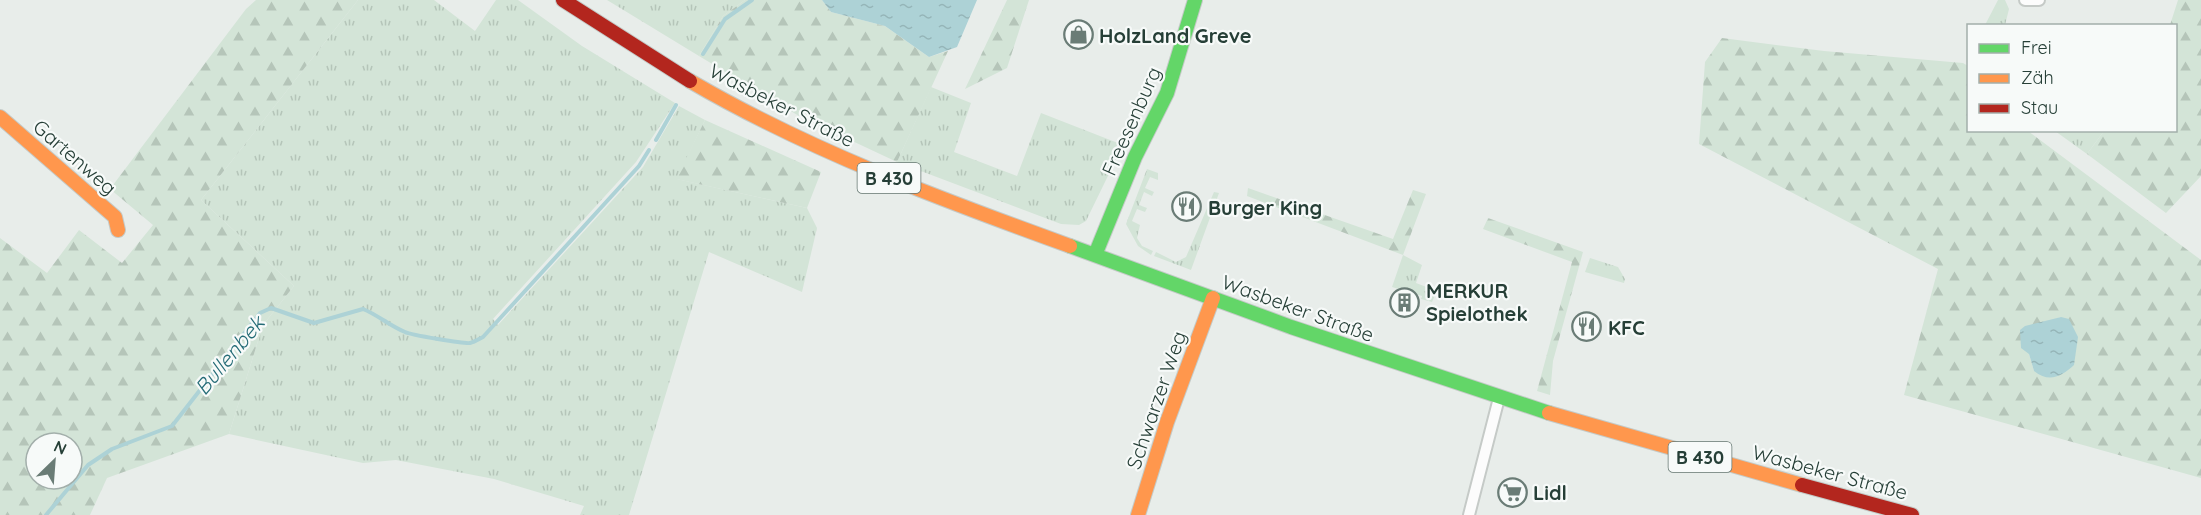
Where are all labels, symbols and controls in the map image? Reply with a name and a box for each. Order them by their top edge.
shop icon: HolzLand Greve [1062,19,1094,51]
place label: HolzLand Greve [1099,23,1252,48]
legend [1967,24,2177,132]
text: Frei [2021,36,2052,59]
street label: Wasbeker Straße [705,58,859,152]
street label: Freesenburg [1096,63,1166,179]
text: Zäh [2021,66,2054,89]
text: Stau [2021,96,2058,119]
street label: Gartenweg [28,114,122,200]
road number: B 430 [858,163,920,193]
restaurant icon: Burger King [1171,191,1203,223]
place label: Burger King [1208,195,1322,220]
street label: Wasbeker Straße [1219,269,1377,347]
place label: MERKUR Spielothek [1426,278,1528,326]
building icon: MERKUR Spielothek [1389,286,1421,318]
water label: Bullenbek [189,309,271,400]
restaurant icon: KFC [1571,311,1603,343]
place label: KFC [1608,315,1645,340]
street label: Schwarzer Weg [1121,328,1191,472]
north arrow [24,431,84,491]
text: N [51,436,70,459]
street label: Wasbeker Straße [1750,439,1910,505]
road number: B 430 [1668,442,1732,472]
supermarket icon: Lidl [1496,476,1528,508]
place label: Lidl [1533,480,1567,505]

